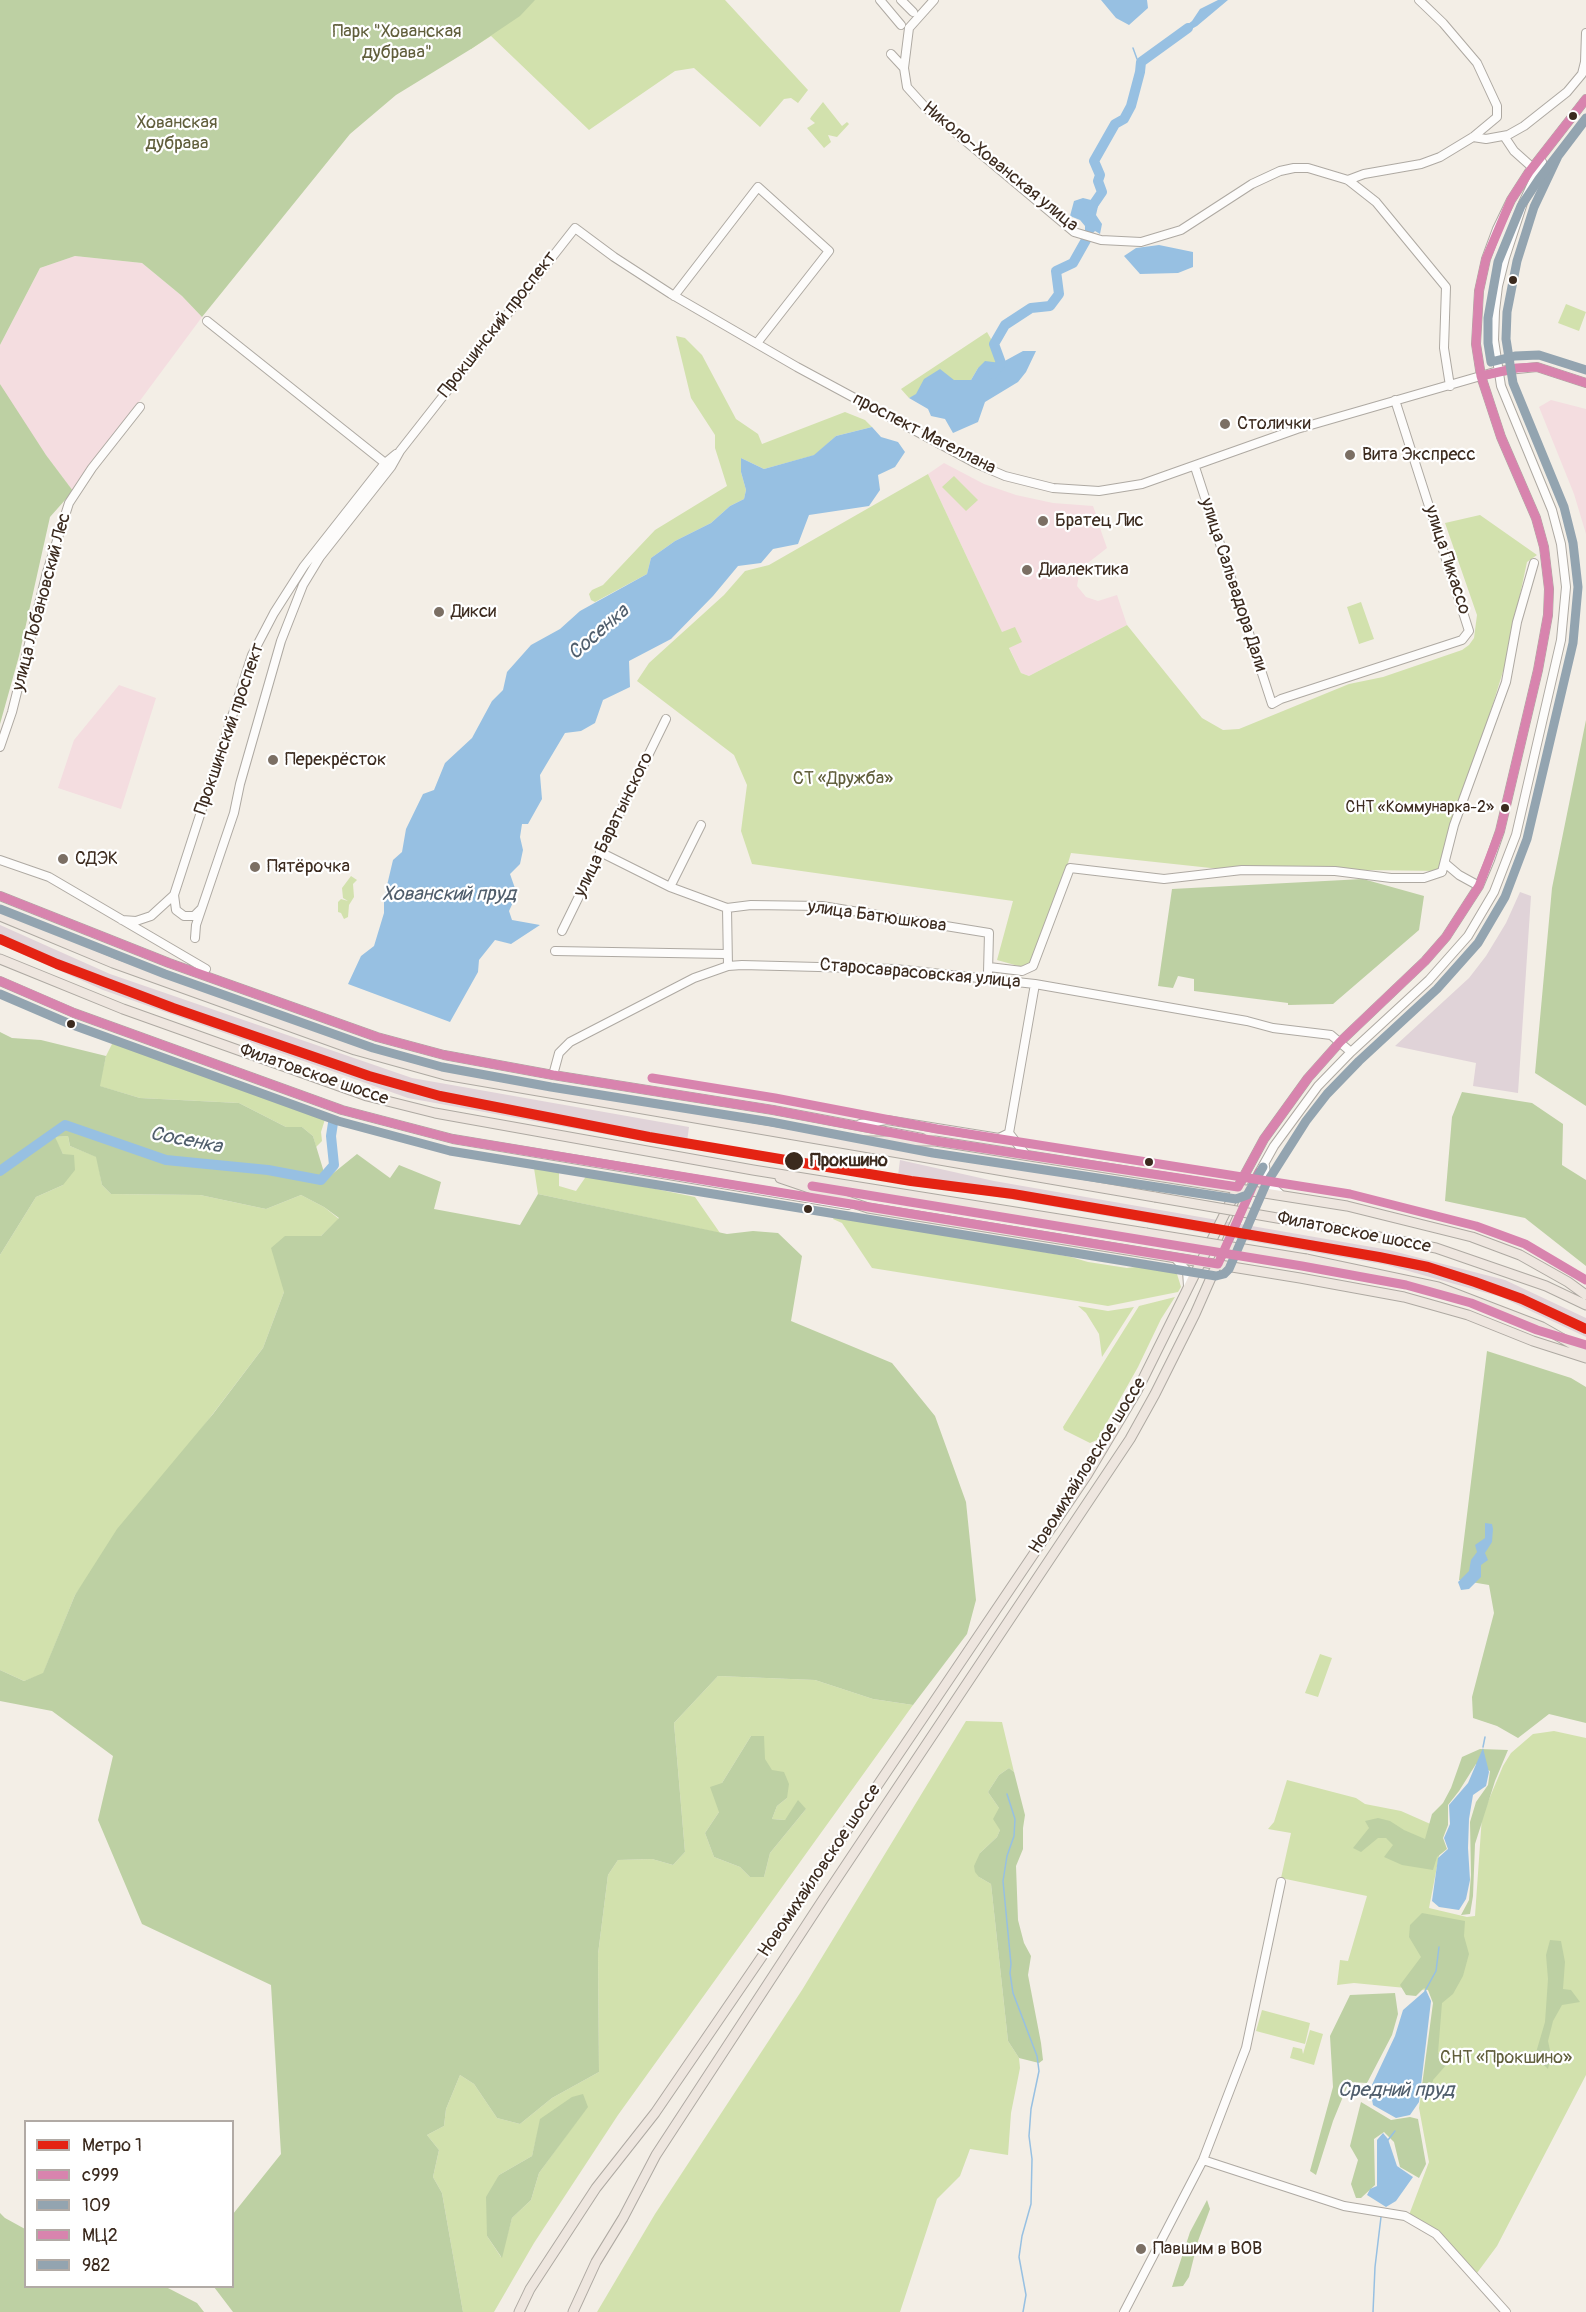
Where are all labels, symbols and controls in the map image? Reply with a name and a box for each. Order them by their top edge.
park label: Парк "Хованская дубрава" [333,21,461,63]
street label: Николо-Хованская улица [918,97,1082,237]
unlabelled marker [1567,110,1579,122]
park label: Хованская дубрава [137,112,217,154]
street label: Прокшинский проспект [434,248,562,402]
unlabelled marker [1507,274,1519,286]
street label: проспект Магеллана [849,389,999,479]
place label: Столички [1237,413,1311,435]
marker: Столички [1218,417,1232,431]
place label: Вита Экспресс [1362,444,1476,466]
marker: Вита Экспресс [1343,448,1357,462]
street label: улица Сальвадора Дали [1195,496,1271,674]
street label: улица Пикассо [1419,503,1475,617]
place label: Братец Лис [1055,510,1144,532]
street label: улица Лобановский Лес [8,511,76,693]
marker: Братец Лис [1036,514,1050,528]
place label: Диалектика [1039,559,1128,581]
marker: Диалектика [1020,563,1034,577]
water label: Сосенка [564,600,634,666]
place label: Дикси [451,601,496,623]
marker: Дикси [432,605,446,619]
street label: Прокшинский проспект [191,640,269,818]
place label: Перекрёсток [285,749,386,771]
street label: улица Баратынского [570,749,658,901]
marker: Перекрёсток [266,753,280,767]
park label: СТ «Дружба» [793,768,893,790]
place label: СНТ «Коммунарка-2» [1345,798,1494,818]
marker: СНТ «Коммунарка-2» [1499,802,1511,814]
place label: СДЭК [75,848,118,870]
marker: СДЭК [56,852,70,866]
place label: Пятёрочка [267,856,350,878]
marker: Пятёрочка [248,860,262,874]
water label: Хованский пруд [382,883,516,907]
street label: улица Батюшкова [806,897,948,937]
street label: Старосаврасовская улица [819,954,1021,994]
unlabelled marker [65,1018,77,1030]
street label: Филатовское шоссе [237,1039,391,1111]
water label: Сосенка [148,1122,224,1160]
marker: Прокшино [783,1150,805,1172]
place label: Прокшино [810,1150,888,1172]
unlabelled marker [1143,1156,1155,1168]
unlabelled marker [802,1203,814,1215]
street label: Филатовское шоссе [1275,1208,1433,1258]
street label: Новомихайловское шоссе [1025,1374,1151,1558]
street label: Новомихайловское шоссе [754,1780,886,1962]
park label: СНТ «Прокшино» [1440,2047,1572,2069]
water label: Средний пруд [1338,2079,1454,2103]
legend [24,2120,234,2288]
text: Метро 1 [82,2134,142,2157]
text: с999 [82,2164,119,2187]
text: 109 [82,2194,111,2217]
text: МЦ2 [82,2224,118,2247]
place label: Павшим в ВОВ [1153,2238,1262,2260]
marker: Павшим в ВОВ [1134,2242,1148,2256]
text: 982 [82,2254,110,2277]

